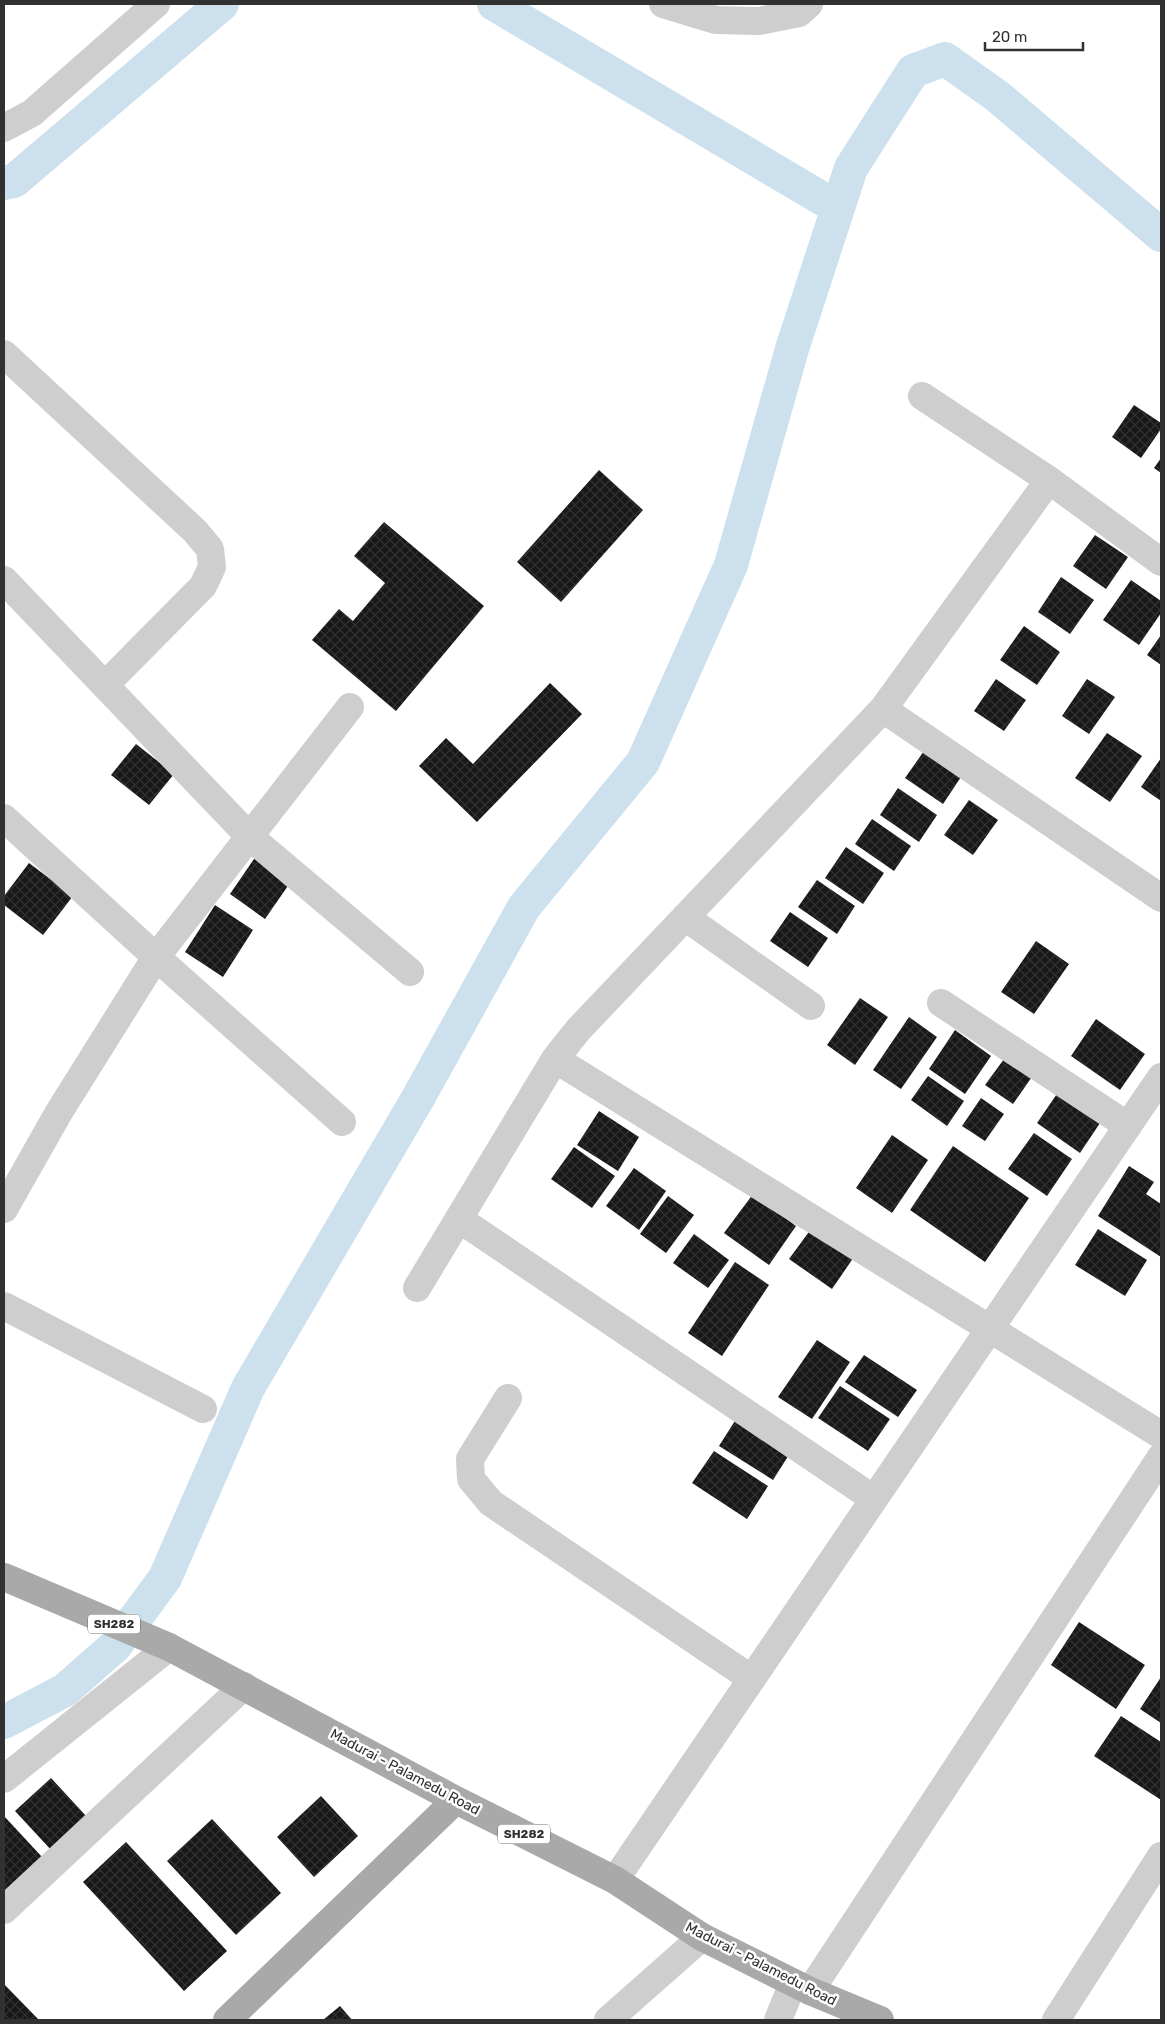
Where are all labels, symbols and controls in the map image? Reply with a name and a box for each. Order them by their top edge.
scale bar [985,20,1082,52]
text: 20 m [992,28,1027,46]
road number: SH282 [88,1615,140,1634]
street label: Madurai - Palamedu Road [327,1725,483,1819]
road number: SH282 [498,1825,550,1844]
street label: Madurai - Palamedu Road [683,1919,839,2009]

